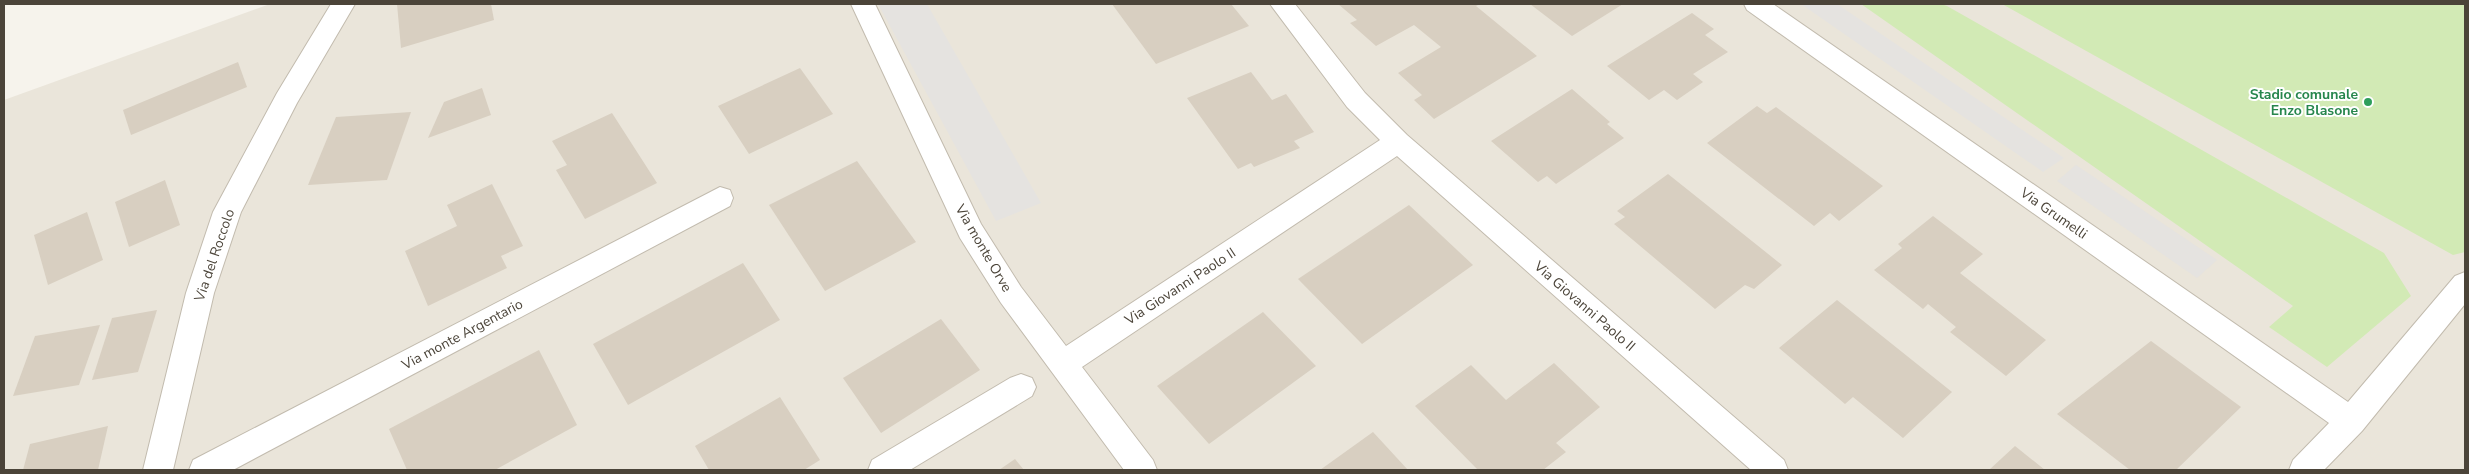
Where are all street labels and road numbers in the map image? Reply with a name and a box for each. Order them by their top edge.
street label: Via Grumelli [2016,183,2091,244]
street label: Via monte Orve [950,200,1016,296]
street label: Via del Roccolo [189,206,239,305]
street label: Via Giovanni Paolo II [1120,243,1239,330]
street label: Via Giovanni Paolo II [1529,256,1639,356]
street label: Via monte Argentario [397,294,526,375]

